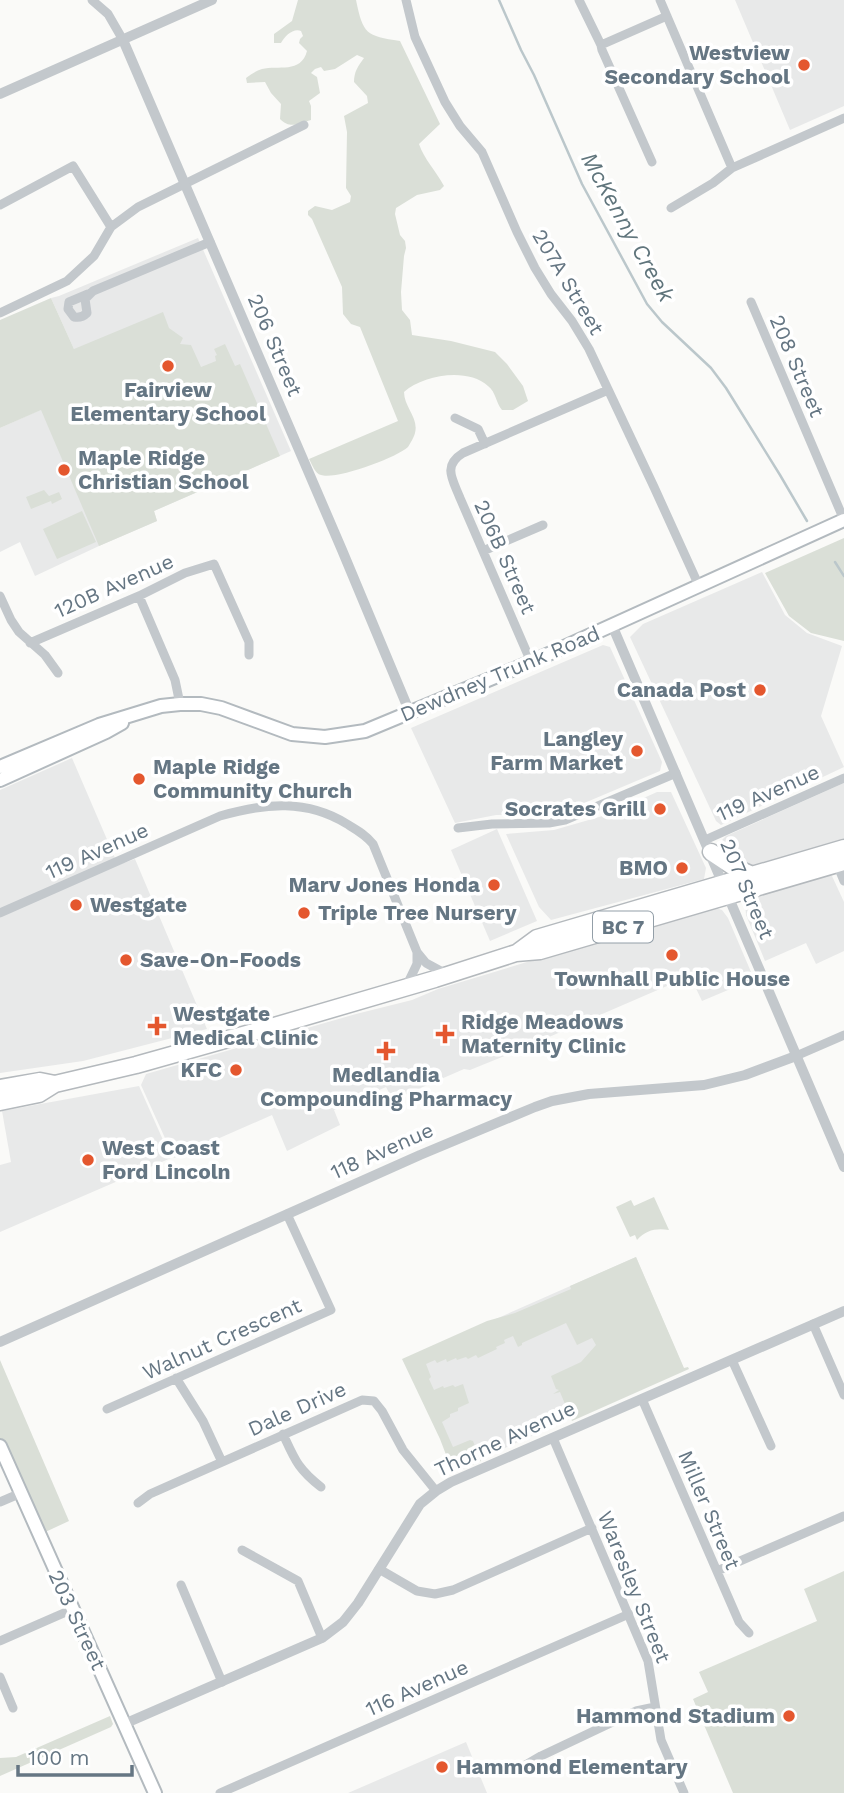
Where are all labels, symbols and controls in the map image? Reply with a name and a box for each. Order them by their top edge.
place label: Westview Secondary School [605,40,790,89]
marker: Westview Secondary School [796,57,812,73]
water label: McKenny Creek [575,148,681,308]
street label: 207A Street [527,224,610,339]
street label: 206 Street [243,290,308,400]
street label: 208 Street [765,311,830,421]
marker: Fairview Elementary School [160,358,176,374]
place label: Fairview Elementary School [70,377,266,426]
place label: Maple Ridge Christian School [78,445,249,494]
marker: Maple Ridge Christian School [56,462,72,478]
street label: 206B Street [469,496,542,618]
street label: 120B Avenue [50,548,177,623]
street label: Dewdney Trunk Road [396,620,603,727]
place label: Canada Post [617,677,746,702]
marker: Canada Post [752,682,768,698]
place label: Langley Farm Market [490,726,623,775]
marker: Langley Farm Market [629,743,645,759]
place label: Maple Ridge Community Church [153,754,352,803]
street label: 119 Avenue [712,759,823,826]
marker: Maple Ridge Community Church [131,771,147,787]
place label: Socrates Grill [505,796,646,821]
marker: Socrates Grill [652,801,668,817]
street label: 119 Avenue [41,817,152,884]
street label: 207 Street [715,835,780,943]
place label: BMO [619,855,668,880]
marker: BMO [674,860,690,876]
place label: Marv Jones Honda [288,872,481,897]
marker: Marv Jones Honda [486,877,502,893]
place label: Westgate [90,892,187,917]
marker: Westgate [68,897,84,913]
place label: Triple Tree Nursery [318,900,517,925]
marker: Triple Tree Nursery [296,905,312,921]
road number: BC 7 [593,911,653,942]
place label: Save-On-Foods [140,947,301,972]
marker: Townhall Public House [664,947,680,963]
marker: Save-On-Foods [118,952,134,968]
place label: Townhall Public House [554,966,790,991]
place label: Westgate Medical Clinic [173,1001,319,1050]
place label: Ridge Meadows Maternity Clinic [461,1009,626,1058]
marker: Westgate Medical Clinic [147,1016,167,1036]
marker: Ridge Meadows Maternity Clinic [435,1024,455,1044]
marker: Medlandia Compounding Pharmacy [378,1043,394,1059]
place label: KFC [180,1057,222,1082]
marker: KFC [228,1062,244,1078]
place label: Medlandia Compounding Pharmacy [260,1062,512,1111]
street label: 118 Avenue [327,1117,437,1184]
place label: West Coast Ford Lincoln [102,1135,231,1184]
marker: West Coast Ford Lincoln [80,1152,96,1168]
street label: Walnut Crescent [139,1292,305,1385]
street label: Dale Drive [244,1376,350,1441]
street label: Thorne Avenue [431,1395,579,1482]
street label: Miller Street [673,1446,746,1573]
street label: Waresley Street [593,1507,676,1666]
street label: 203 Street [43,1566,112,1674]
street label: 116 Avenue [362,1654,472,1721]
place label: Hammond Stadium [576,1703,775,1728]
marker: Hammond Stadium [781,1708,797,1724]
scale bar [18,1734,131,1778]
text: 100 m [28,1745,90,1770]
place label: Hammond Elementary [456,1754,688,1779]
marker: Hammond Elementary [434,1759,450,1775]

